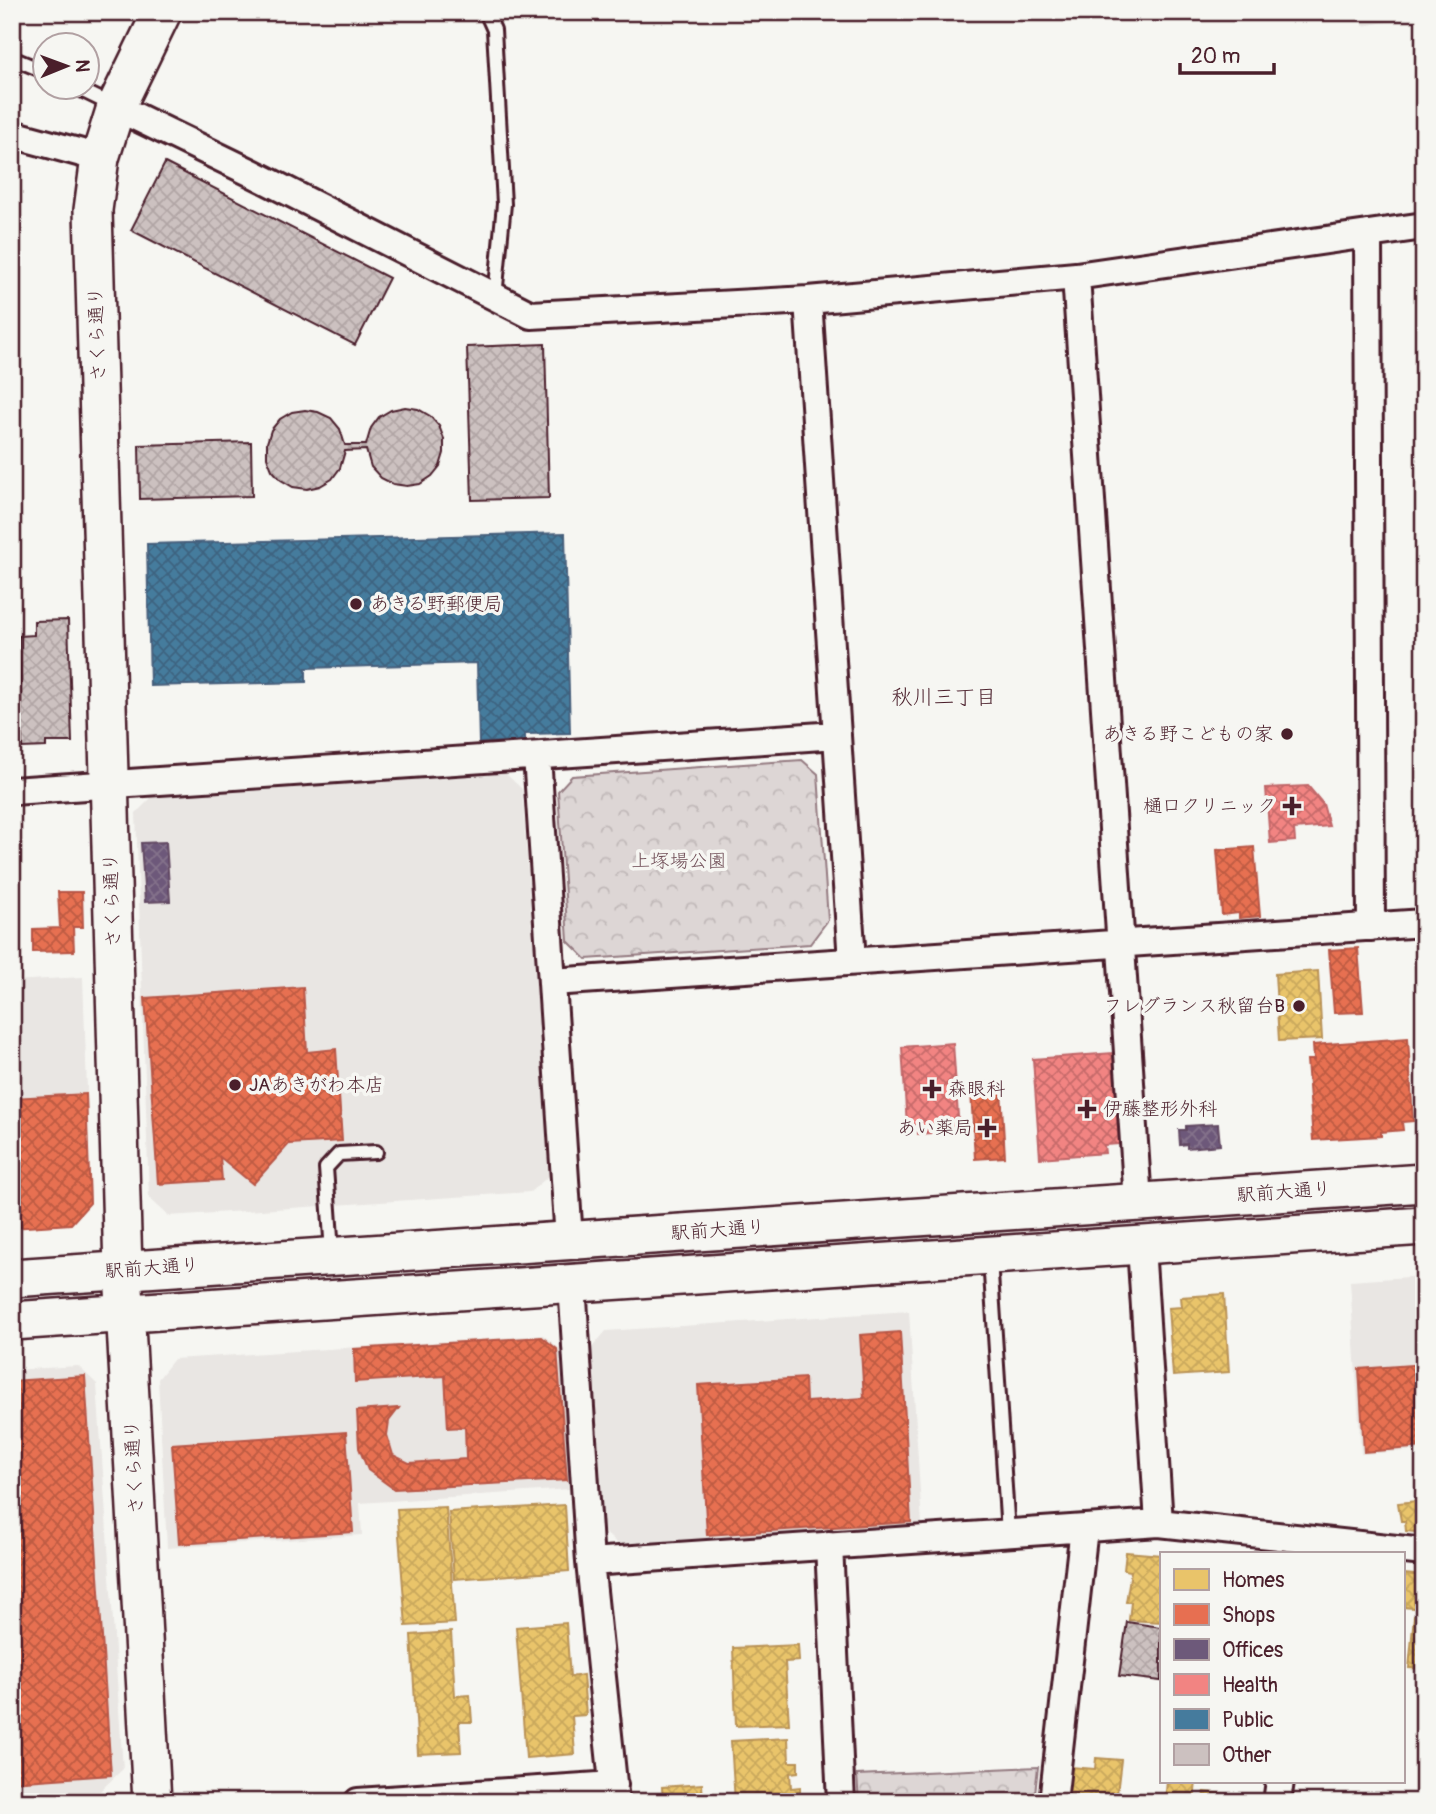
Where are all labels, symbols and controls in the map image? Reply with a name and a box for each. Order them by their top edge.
north arrow [32,32,102,102]
scale bar [1180,32,1275,76]
text: 20 m [1191,43,1240,70]
text: N [70,59,94,72]
street label: さくら通り [83,286,111,382]
place label: あきる野郵便局 [370,592,503,616]
marker: あきる野郵便局 [348,596,364,612]
district label: 秋川三丁目 [892,684,997,711]
place label: あきる野こどもの家 [1102,722,1273,746]
marker: あきる野こどもの家 [1279,726,1295,742]
place label: 樋口クリニック [1143,794,1276,818]
marker: 樋口クリニック [1282,796,1302,816]
park label: 上塚場公園 [631,849,727,873]
street label: さくら通り [98,852,126,948]
place label: フレグランス秋留台B [1103,994,1285,1018]
marker: フレグランス秋留台B [1291,998,1307,1014]
place label: JAあきがわ本店 [249,1073,384,1097]
marker: JAあきがわ本店 [227,1077,243,1093]
place label: 森眼科 [948,1077,1005,1101]
marker: 森眼科 [922,1079,942,1099]
place label: 伊藤整形外科 [1103,1097,1217,1121]
marker: 伊藤整形外科 [1077,1099,1097,1119]
place label: あい薬局 [897,1116,973,1140]
marker: あい薬局 [979,1120,995,1136]
street label: 駅前大通り [1236,1177,1332,1207]
street label: 駅前大通り [670,1215,766,1245]
street label: 駅前大通り [104,1253,200,1283]
street label: さくら通り [120,1419,148,1515]
legend [1160,1552,1404,1783]
text: Homes [1222,1567,1285,1594]
text: Shops [1222,1602,1275,1629]
text: Offices [1222,1637,1284,1664]
text: Health [1222,1672,1278,1699]
text: Public [1222,1707,1274,1734]
text: Other [1222,1742,1272,1769]

